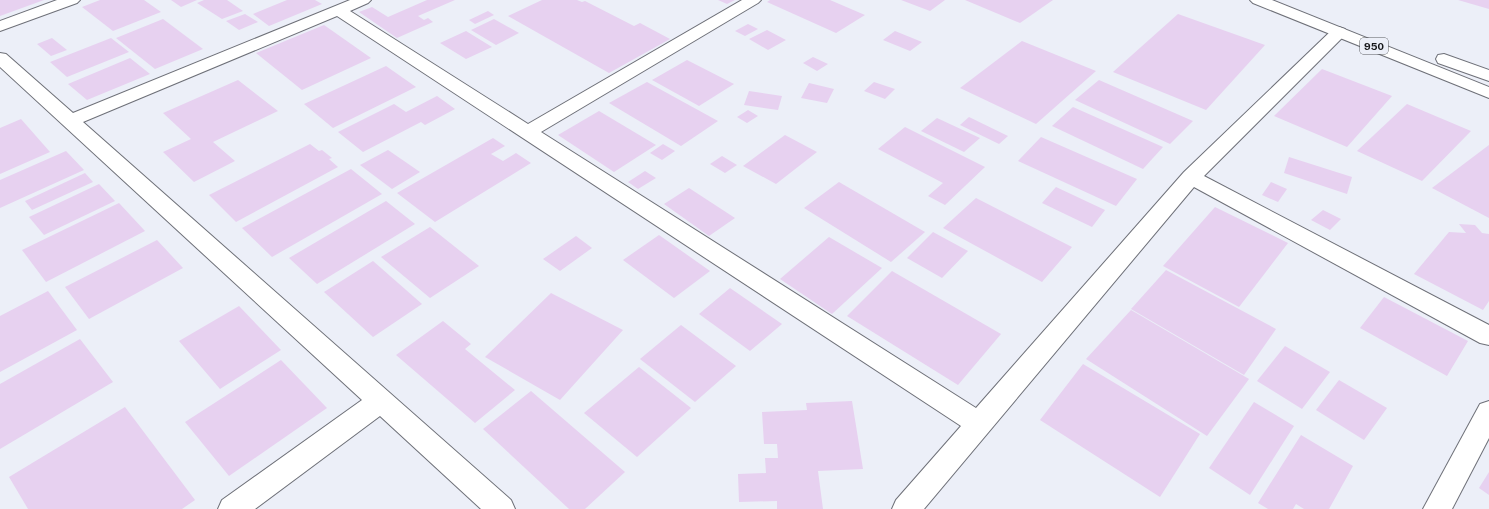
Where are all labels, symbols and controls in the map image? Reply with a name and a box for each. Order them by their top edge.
road number: 950 [1360,38,1388,54]

